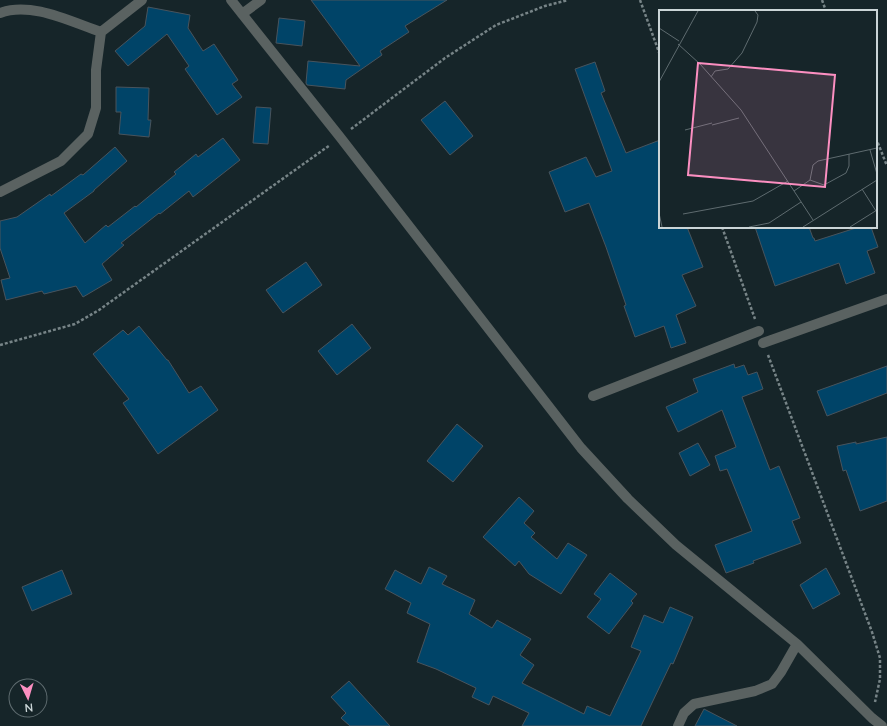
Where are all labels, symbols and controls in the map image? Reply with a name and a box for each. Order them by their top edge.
inset map [659,10,877,228]
north arrow [8,678,48,718]
text: N [24,702,34,715]

